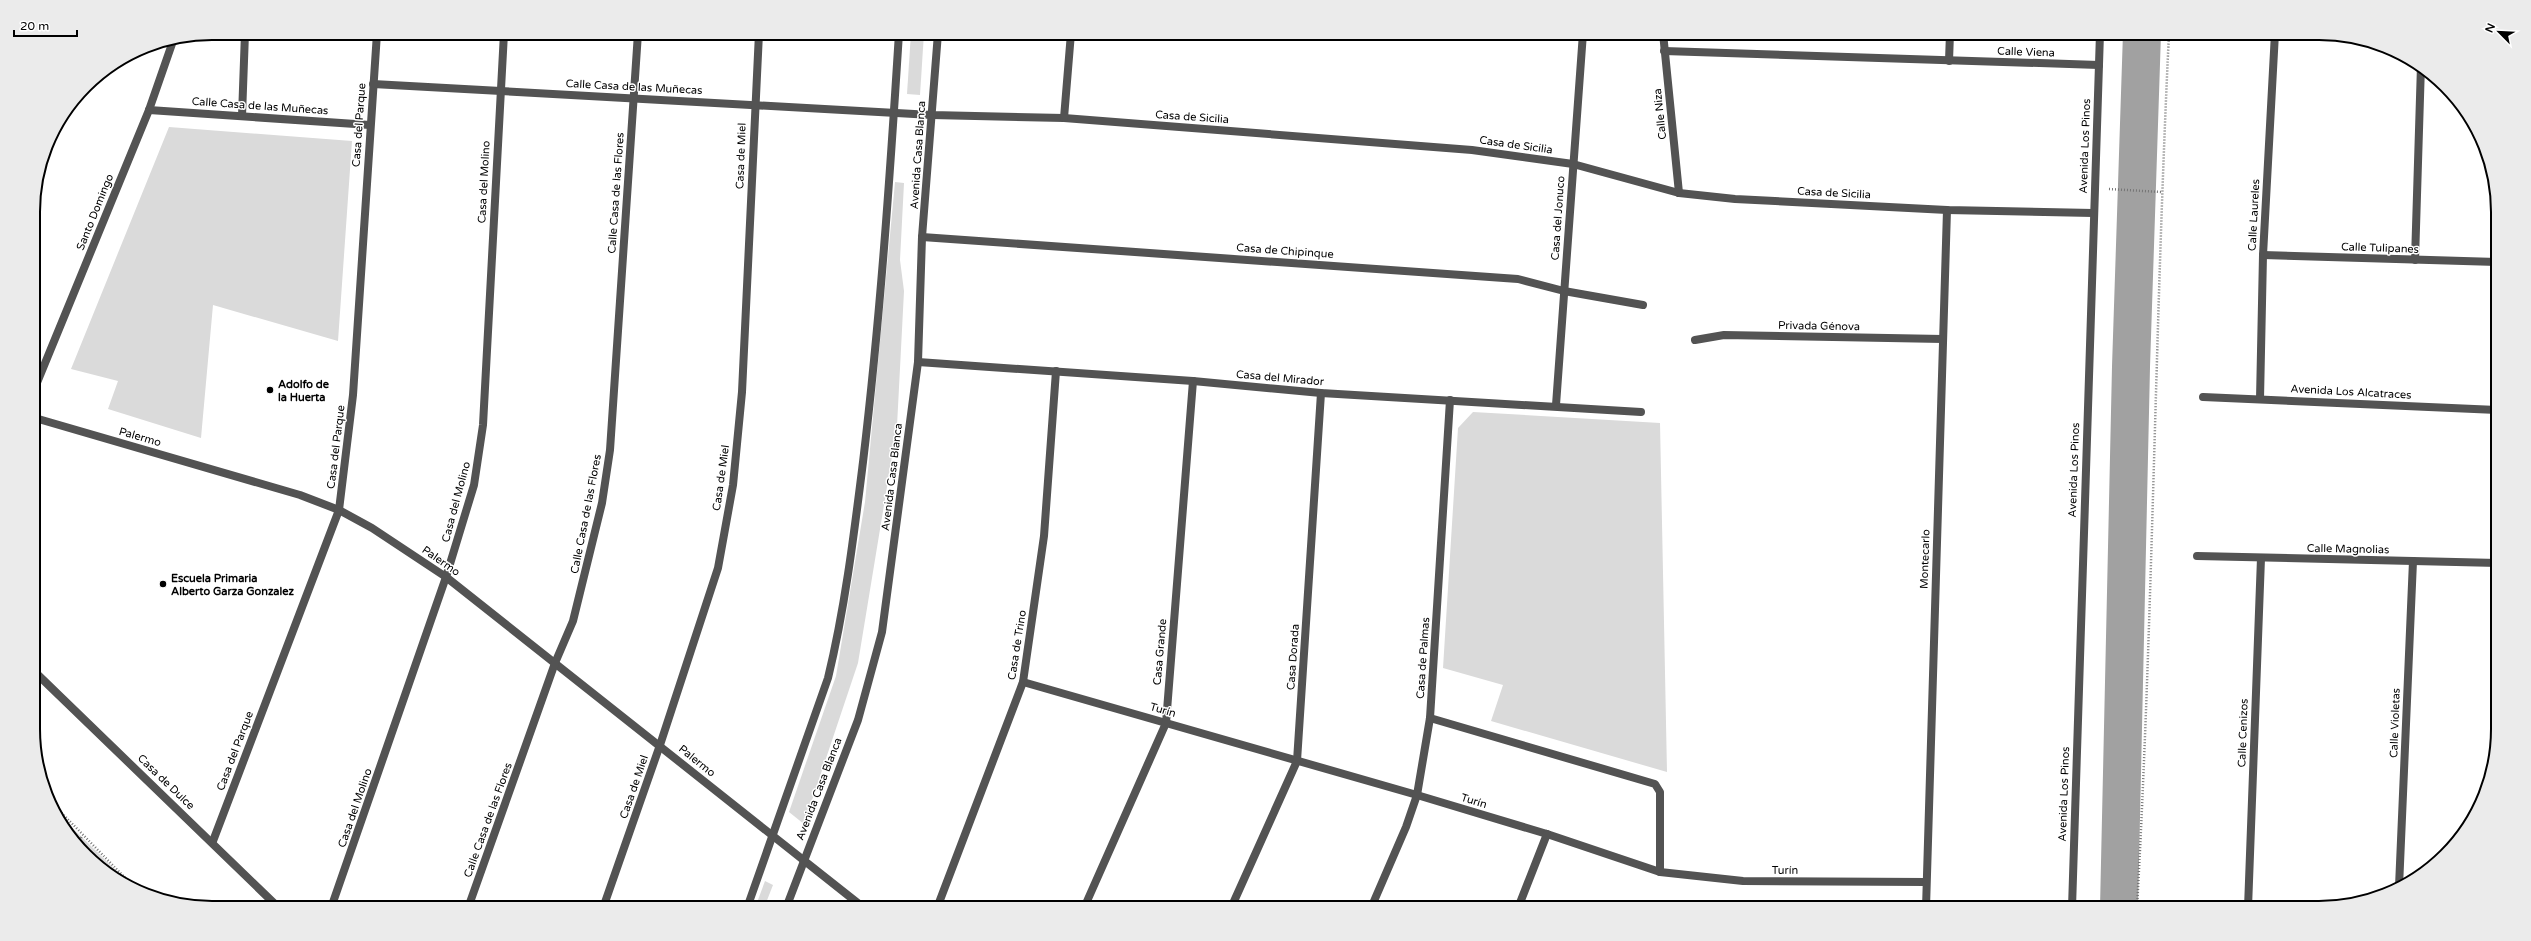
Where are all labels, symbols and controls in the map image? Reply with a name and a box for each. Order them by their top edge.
scale bar [14,12,77,38]
north arrow [2479,12,2519,52]
text: 20 m [20,19,49,33]
text: N [2483,21,2498,35]
street label: Calle Viena [1997,44,2055,60]
street label: Calle Casa de las Muñecas [565,77,703,97]
street label: Casa del Parque [350,83,368,167]
street label: Calle Niza [1651,88,1669,140]
street label: Calle Casa de las Muñecas [191,95,329,117]
street label: Avenida Los Pinos [2077,98,2093,194]
street label: Avenida Casa Blanca [908,100,928,210]
street label: Casa de Sicilia [1155,108,1229,126]
street label: Casa de Miel [733,123,749,189]
street label: Calle Casa de las Flores [605,132,627,254]
street label: Casa de Sicilia [1479,133,1553,157]
street label: Casa del Molino [475,140,493,224]
street label: Santo Domingo [74,172,116,252]
street label: Casa del Jonuco [1549,175,1567,261]
street label: Calle Laureles [2246,179,2262,251]
street label: Casa de Sicilia [1797,185,1871,201]
street label: Calle Tulipanes [2341,240,2419,256]
street label: Casa de Chipinque [1236,241,1334,261]
street label: Privada Génova [1778,319,1860,333]
street label: Casa del Mirador [1235,368,1325,388]
place label: Adolfo de la Huerta [278,378,330,404]
street label: Avenida Los Alcatraces [2290,382,2412,402]
marker: Adolfo de la Huerta [265,385,275,395]
street label: Casa del Parque [324,404,348,490]
street label: Avenida Casa Blanca [879,422,905,532]
street label: Avenida Los Pinos [2066,422,2082,518]
street label: Palermo [117,425,163,449]
street label: Casa de Miel [710,444,732,512]
street label: Calle Casa de las Flores [568,453,604,575]
street label: Casa del Molino [439,460,473,544]
street label: Montecarlo [1917,529,1933,589]
street label: Calle Magnolias [2307,542,2389,556]
street label: Palermo [420,543,463,579]
place label: Escuela Primaria Alberto Garza Gonzalez [171,572,295,598]
marker: Escuela Primaria Alberto Garza Gonzalez [158,579,168,589]
street label: Casa de Trino [1005,609,1029,681]
street label: Casa de Palmas [1414,617,1432,699]
street label: Casa Grande [1151,618,1169,686]
street label: Casa Dorada [1284,623,1302,691]
street label: Calle Violetas [2387,688,2403,758]
street label: Calle Cenizos [2235,698,2251,768]
street label: Turín [1149,700,1177,720]
street label: Casa del Parque [214,709,256,793]
street label: Avenida Casa Blanca [793,736,845,842]
street label: Palermo [676,742,718,780]
street label: Avenida Los Pinos [2056,746,2072,842]
street label: Casa de Dulce [135,752,197,812]
street label: Casa de Miel [617,753,651,821]
street label: Calle Casa de las Flores [461,761,515,879]
street label: Casa del Molino [335,766,375,849]
street label: Turín [1459,791,1489,811]
street label: Turín [1772,864,1798,877]

